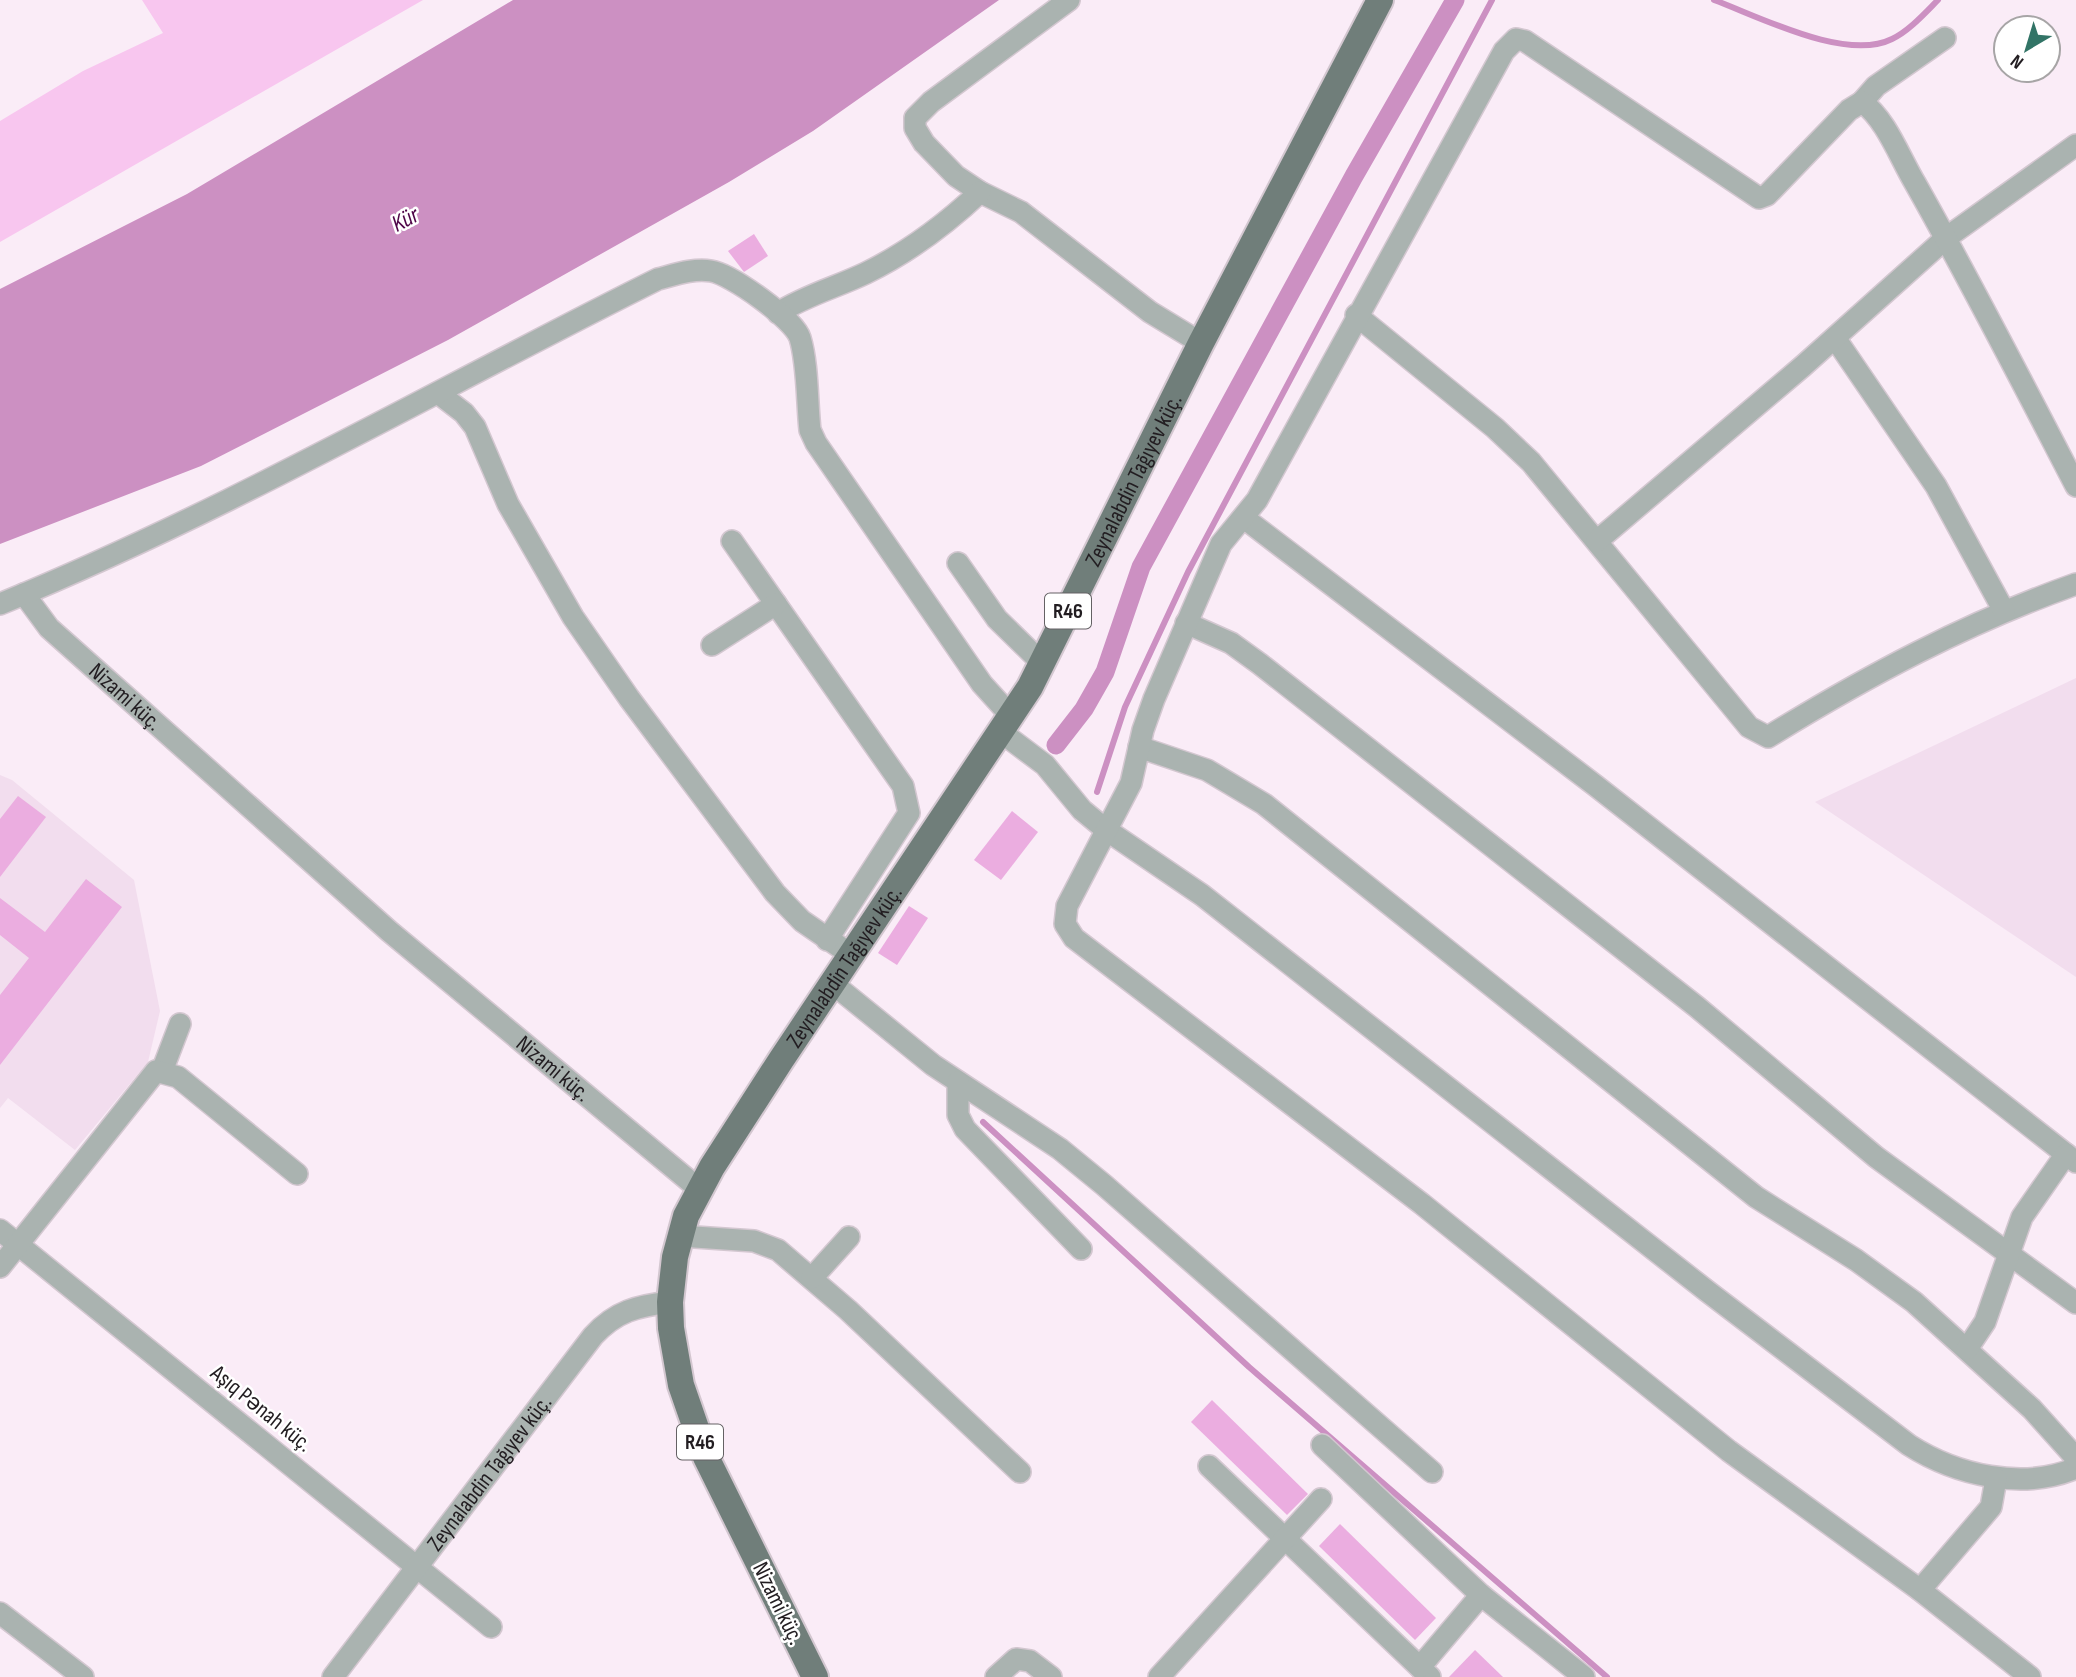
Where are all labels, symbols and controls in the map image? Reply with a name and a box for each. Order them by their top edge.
north arrow [1992,14,2062,84]
text: N [2006,49,2029,73]
water label: Kür [387,200,425,238]
street label: Zeynalabdin Tağıyev küç. [1079,389,1188,571]
road number: R46 [1045,594,1091,628]
street label: Nizami küç. [83,657,167,737]
street label: Zeynalabdin Tağıyev küç. [780,880,909,1053]
street label: Nizami küç. [510,1030,596,1108]
street label: Aşıq Pənah küç. [204,1359,318,1458]
street label: Zeynalabdin Tağıyev küç. [421,1390,558,1557]
road number: R46 [677,1424,723,1460]
street label: Nizami küç. [746,1558,810,1649]

